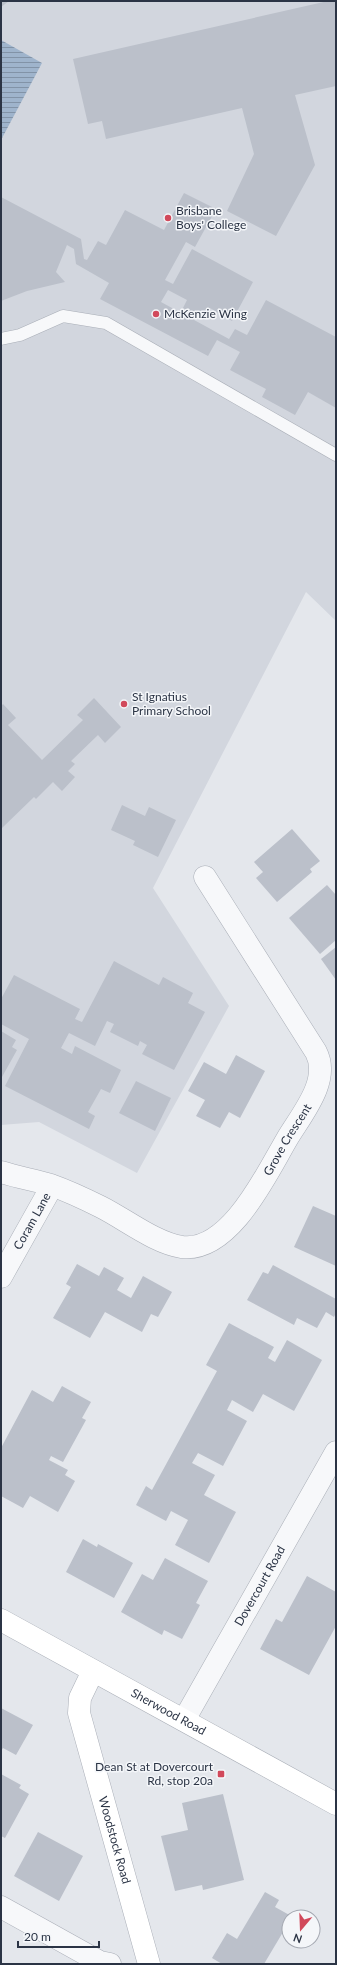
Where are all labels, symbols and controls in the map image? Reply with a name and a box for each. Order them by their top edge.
place label: Brisbane Boys' College [176,203,246,232]
marker: Brisbane Boys' College [163,213,173,223]
place label: McKenzie Wing [164,306,247,321]
marker: McKenzie Wing [151,309,161,319]
place label: St Ignatius Primary School [132,689,211,718]
marker: St Ignatius Primary School [119,699,129,709]
street label: Grove Crescent [260,1100,315,1178]
street label: Coram Lane [10,1190,54,1252]
street label: Dovercourt Road [231,1543,288,1629]
street label: Sherwood Road [129,1685,209,1738]
place label: Dean St at Dovercourt Rd, stop 20a [95,1759,214,1788]
marker: Dean St at Dovercourt Rd, stop 20a [216,1769,226,1779]
street label: Woodstock Road [96,1795,134,1885]
north arrow [281,1909,321,1949]
scale bar [18,1923,99,1949]
text: 20 m [24,1929,51,1944]
text: N [291,1931,304,1946]

